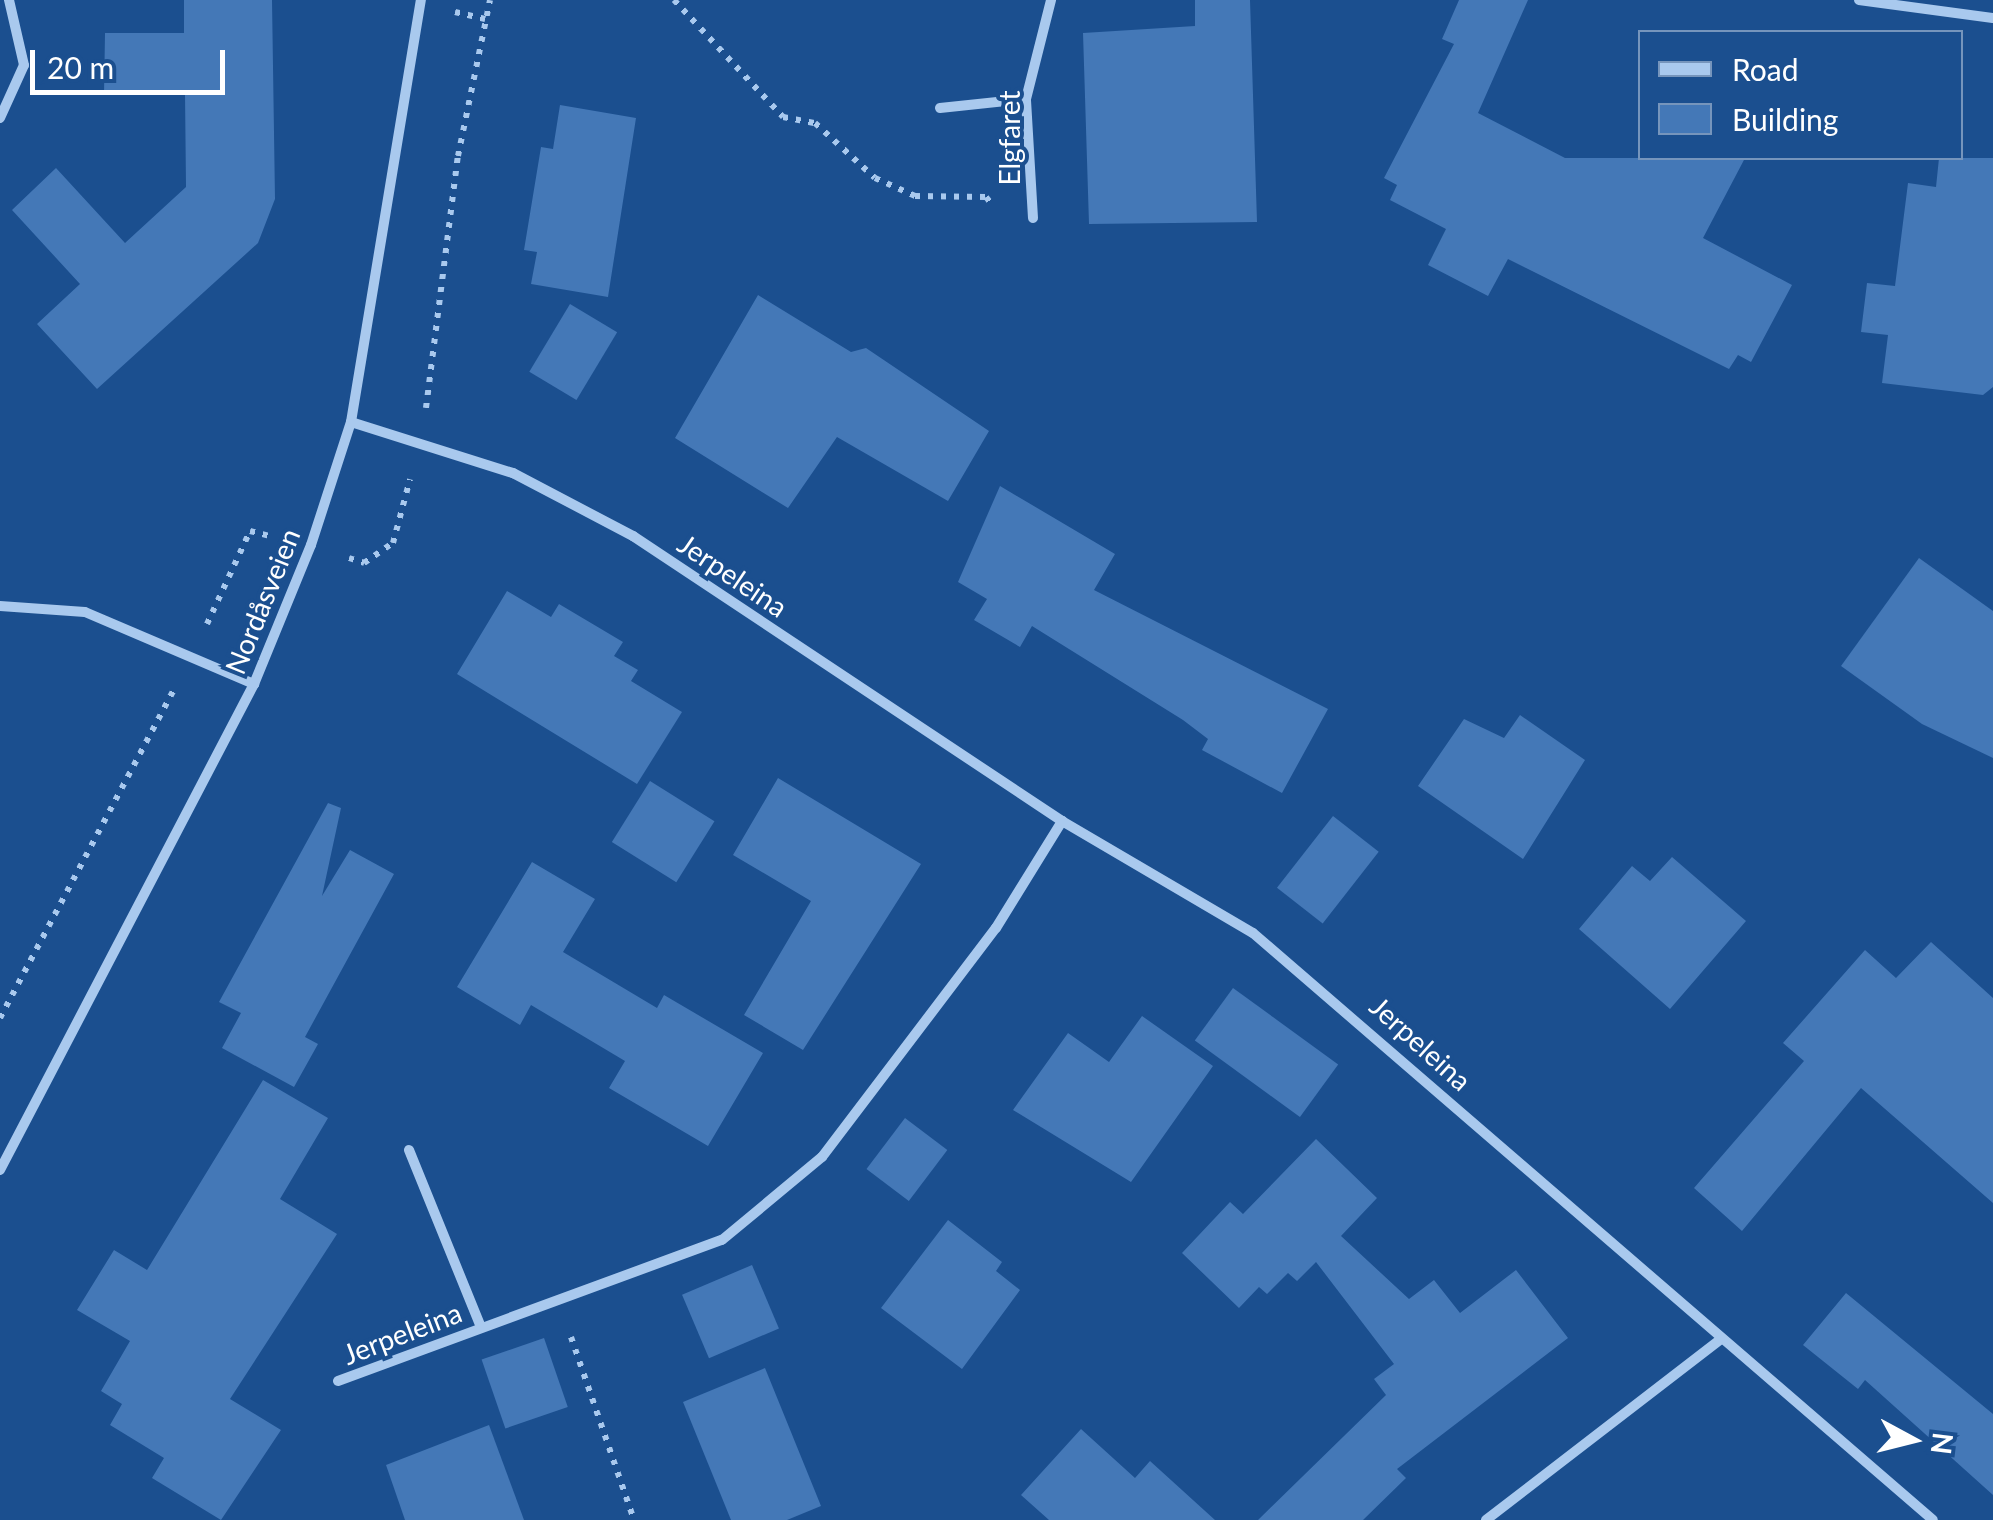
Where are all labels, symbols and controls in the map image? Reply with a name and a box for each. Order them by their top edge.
scale bar [35,30,230,92]
legend [1638,30,1963,160]
text: 20 m [47,49,114,85]
text: Road [1732,51,1799,87]
street label: Elgfaret [992,90,1026,186]
text: Building [1732,101,1838,137]
street label: Nordåsveien [218,523,306,679]
street label: Jerpeleina [672,526,794,624]
street label: Jerpeleina [1364,989,1478,1097]
street label: Jerpeleina [338,1295,466,1371]
north arrow [1863,1390,1963,1490]
text: N [1925,1431,1961,1456]

